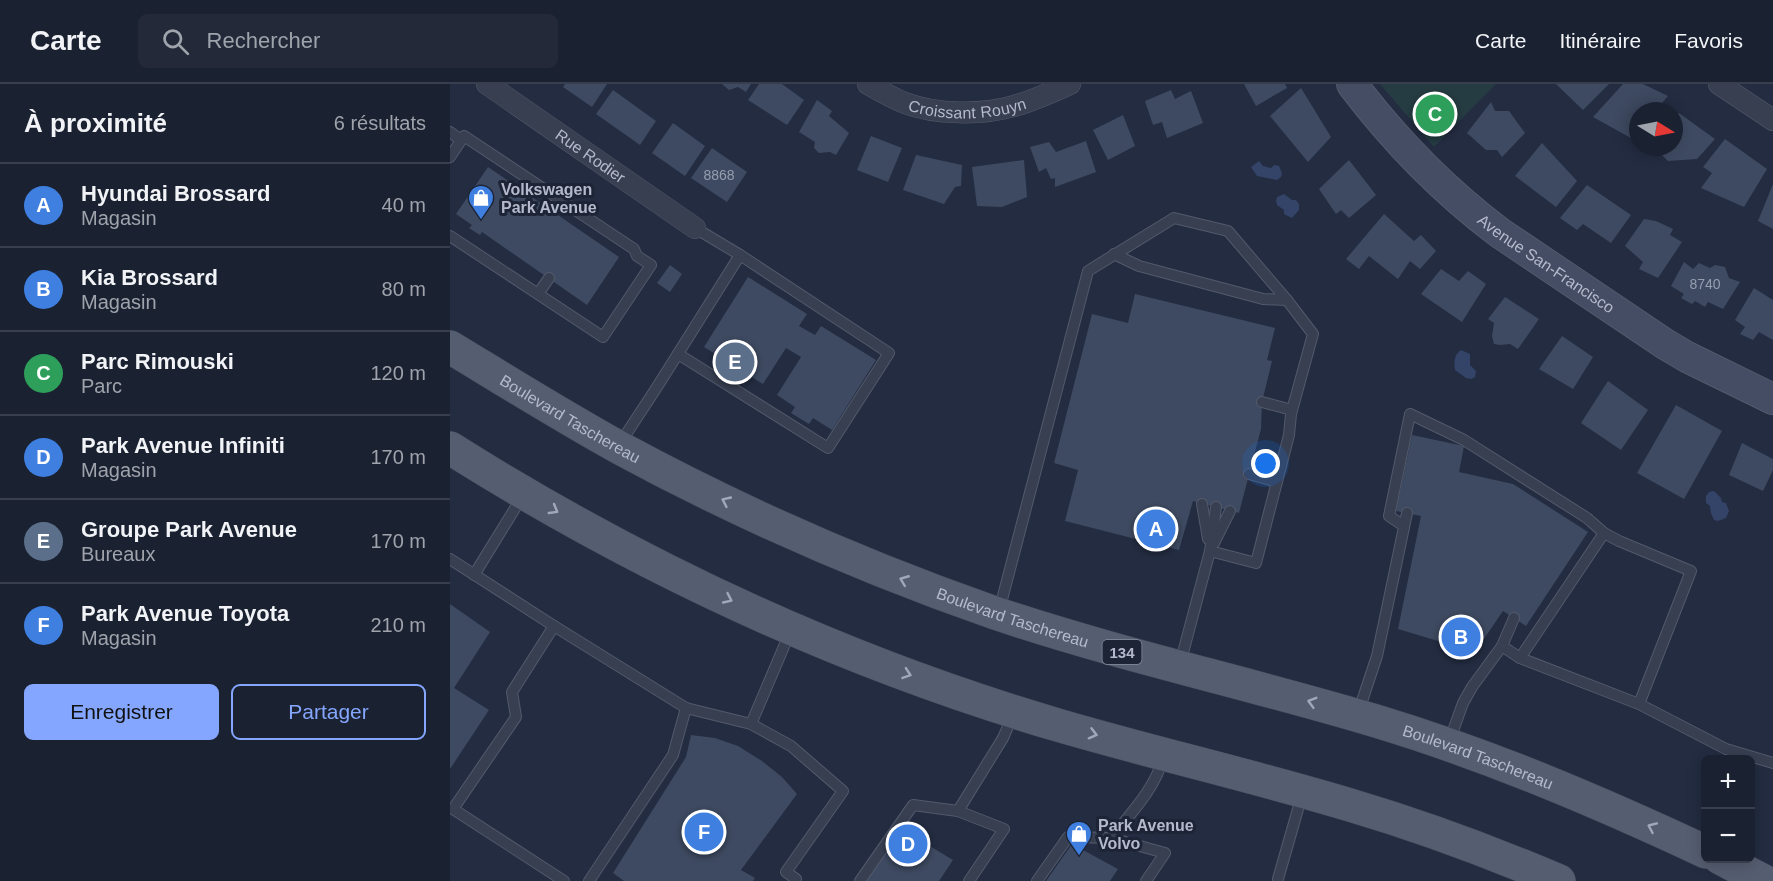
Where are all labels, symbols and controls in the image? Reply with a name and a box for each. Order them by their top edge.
search box [138,14,558,68]
text: Carte [30,25,102,56]
icon: search [159,25,192,58]
text: Rechercher [207,28,320,53]
text: Carte [1475,29,1526,52]
text: Itinéraire [1559,29,1641,52]
text: Favoris [1674,29,1743,52]
pin: C [1416,92,1454,136]
street label: Croissant Rouyn [906,94,1028,121]
north arrow [1629,102,1683,156]
text: À proximité [24,108,167,138]
text: 6 résultats [334,112,426,134]
street label: Rue Rodier [552,126,629,186]
house number: 8868 [703,167,735,183]
text: Hyundai Brossard [81,181,271,206]
place label: Volkswagen Park Avenue [501,181,597,216]
shop icon: Volkswagen Park Avenue [466,183,496,221]
text: A [36,194,51,216]
text: 40 m [382,194,426,216]
text: Magasin [81,207,157,229]
street label: Avenue San-Francisco [1475,211,1618,316]
text: Kia Brossard [81,265,218,290]
house number: 8740 [1689,276,1721,292]
text: B [36,278,51,300]
text: 80 m [382,278,426,300]
text: Magasin [81,291,157,313]
pin: E [716,340,754,384]
text: Parc Rimouski [81,349,234,374]
text: C [36,362,51,384]
text: 120 m [370,362,426,384]
street label: Boulevard Taschereau [497,371,643,466]
text: Parc [81,375,122,397]
text: Park Avenue Infiniti [81,433,285,458]
text: D [36,446,51,468]
text: 170 m [370,446,426,468]
your location [1251,449,1280,478]
text: Magasin [81,459,157,481]
one-way arrow [721,497,732,509]
one-way arrow [548,503,558,515]
pin: A [1136,506,1176,552]
text: Groupe Park Avenue [81,517,297,542]
text: E [37,530,50,552]
text: 170 m [370,530,426,552]
text: Bureaux [81,543,156,565]
one-way arrow [899,575,910,587]
street label: Boulevard Taschereau [934,584,1091,650]
one-way arrow [721,592,732,604]
text: Park Avenue Toyota [81,601,289,626]
text: F [37,614,50,636]
text: 210 m [370,614,426,636]
pin: B [1442,614,1480,660]
text: Magasin [81,627,157,649]
road number: 134 [1102,640,1142,664]
one-way arrow [902,667,912,680]
button: Enregistrer [24,684,219,740]
button: Partager [231,684,426,740]
one-way arrow [1307,697,1318,709]
street label: Boulevard Taschereau [1401,721,1556,792]
one-way arrow [1088,727,1098,740]
map controls [1701,755,1755,863]
button: + [1701,755,1755,809]
button: − [1701,809,1755,863]
pin: F [684,810,724,855]
place label: Park Avenue Volvo [1098,817,1194,852]
shop icon: Park Avenue Volvo [1064,819,1094,857]
pin: D [888,822,928,867]
one-way arrow [1648,823,1659,835]

